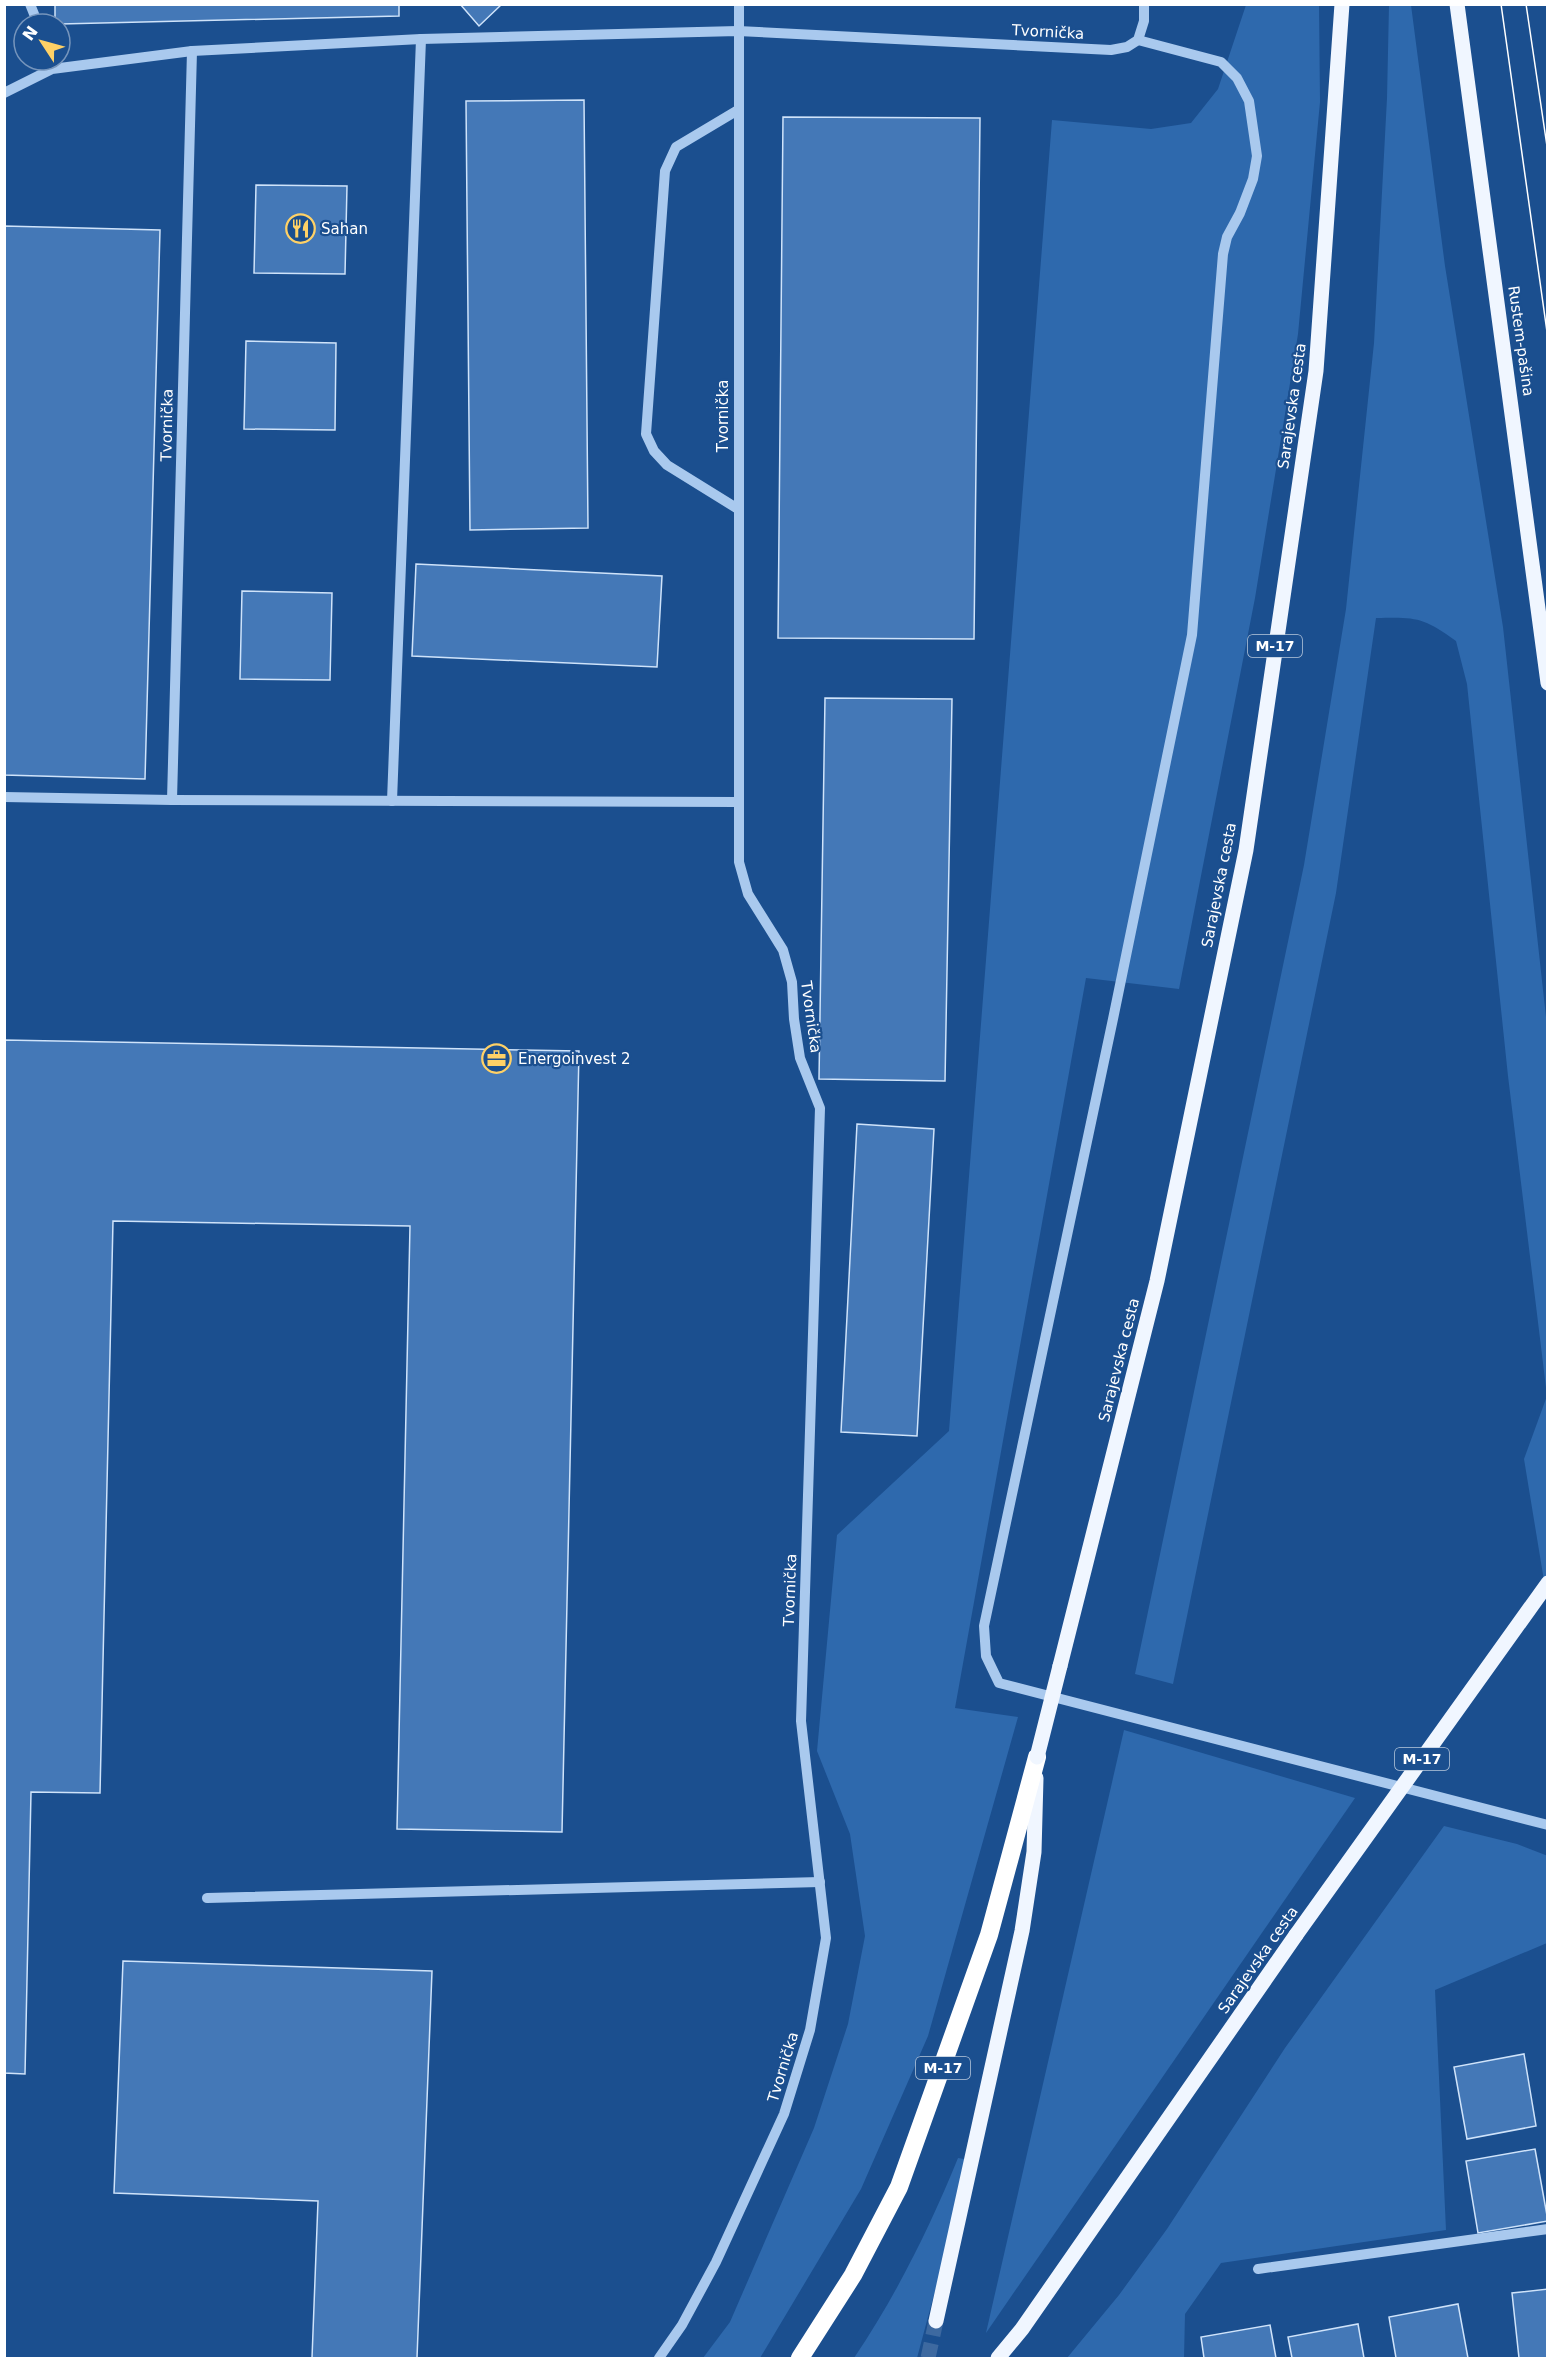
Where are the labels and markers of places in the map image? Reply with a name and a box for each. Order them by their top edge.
restaurant icon: Sahan [284,213,316,245]
place label: Sahan [321,220,368,238]
office icon: Energoinvest 2 [481,1043,513,1075]
place label: Energoinvest 2 [518,1050,631,1068]

